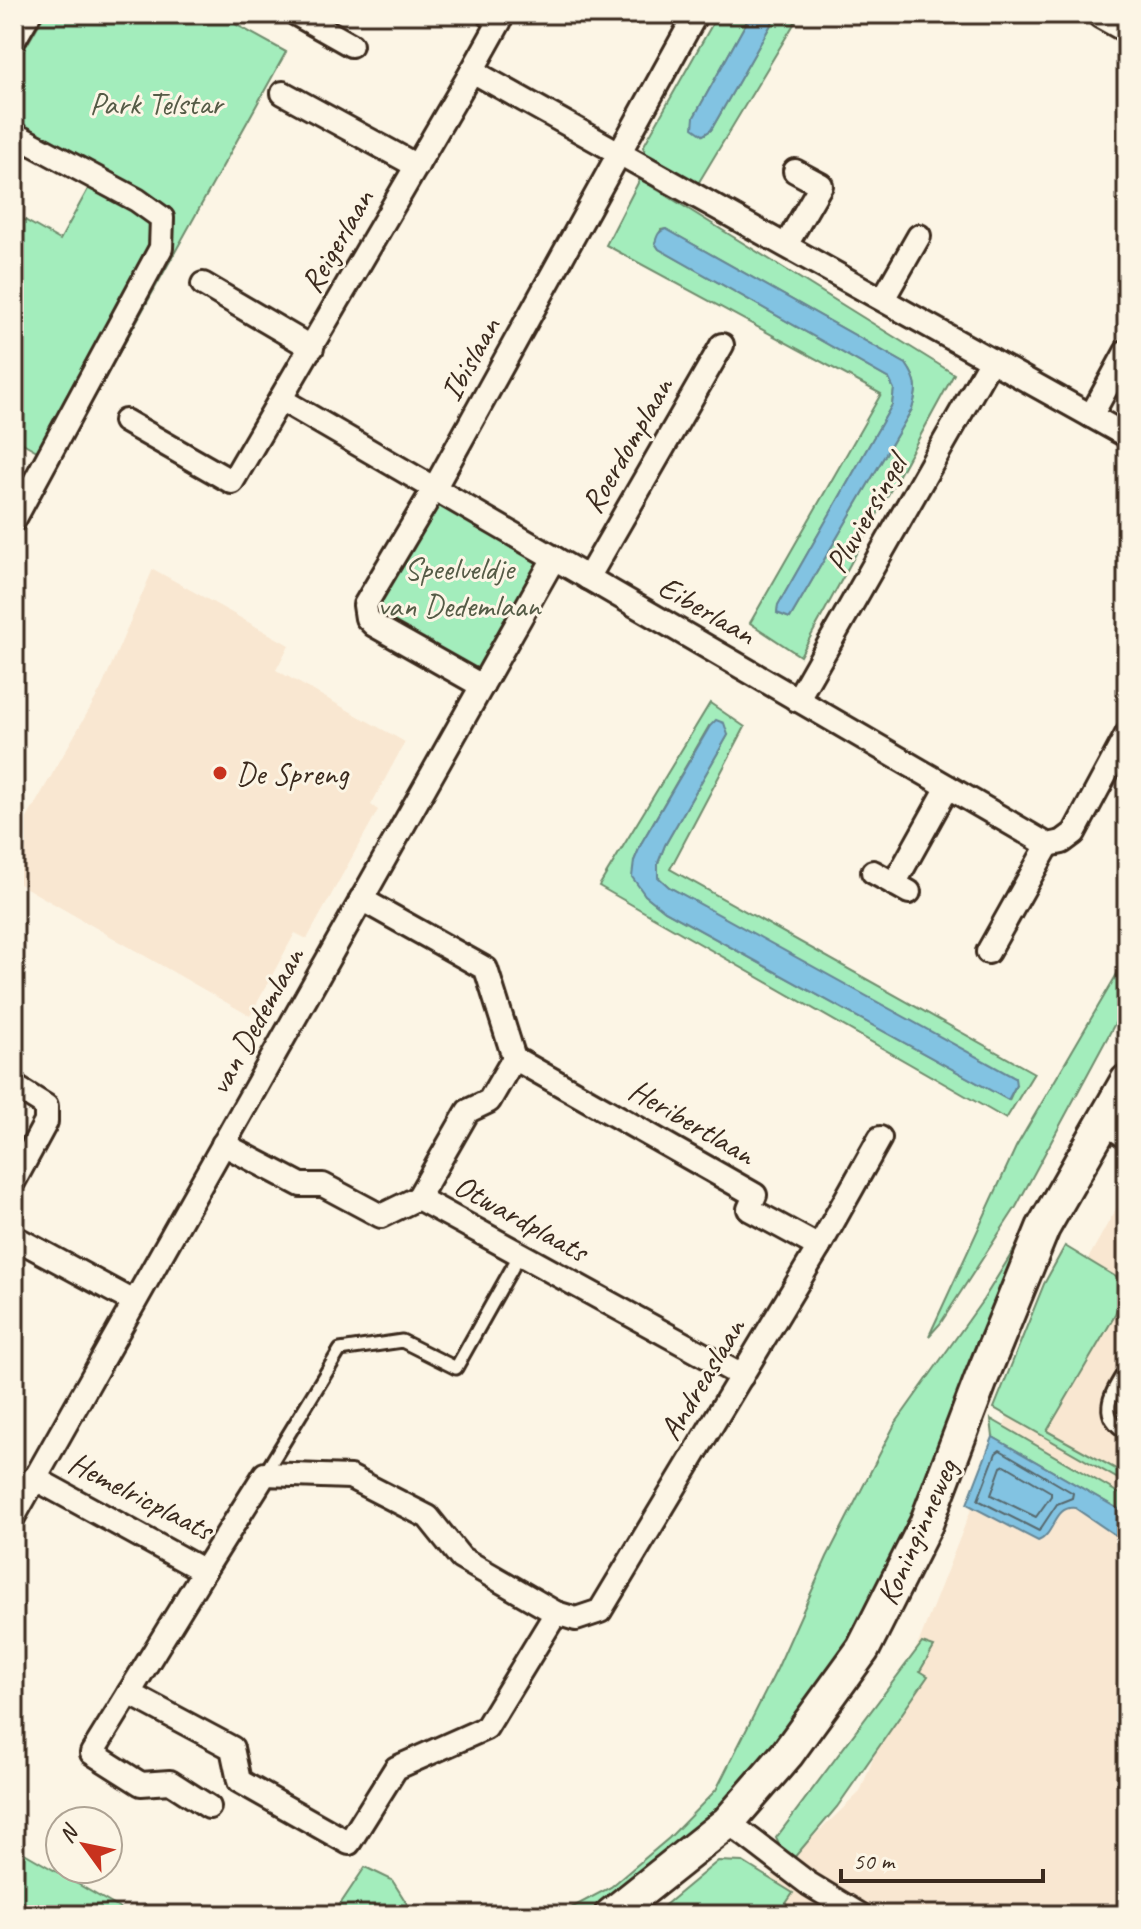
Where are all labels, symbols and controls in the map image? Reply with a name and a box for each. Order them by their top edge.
park label: Park Telstar [89,83,225,124]
street label: Reigerlaan [291,180,384,300]
street label: Ibislaan [430,308,510,408]
street label: Roerdomplaan [572,368,683,520]
street label: Pluviersingel [816,443,919,580]
park label: Speelveldje van Dedemlaan [378,548,542,626]
street label: Eiberlaan [651,566,764,655]
place label: De Spreng [236,753,350,794]
marker: De Spreng [211,764,229,782]
street label: van Dedemlaan [199,938,314,1102]
street label: Heribertlaan [622,1070,764,1175]
street label: Otwardplaats [447,1165,597,1272]
street label: Andreaslaan [650,1309,755,1448]
street label: Hemelricplaats [62,1442,222,1551]
street label: Koninginneweg [867,1451,968,1611]
north arrow [44,1805,124,1885]
text: N [53,1818,85,1848]
scale bar [841,1833,1043,1883]
text: 50 m [853,1846,896,1876]

